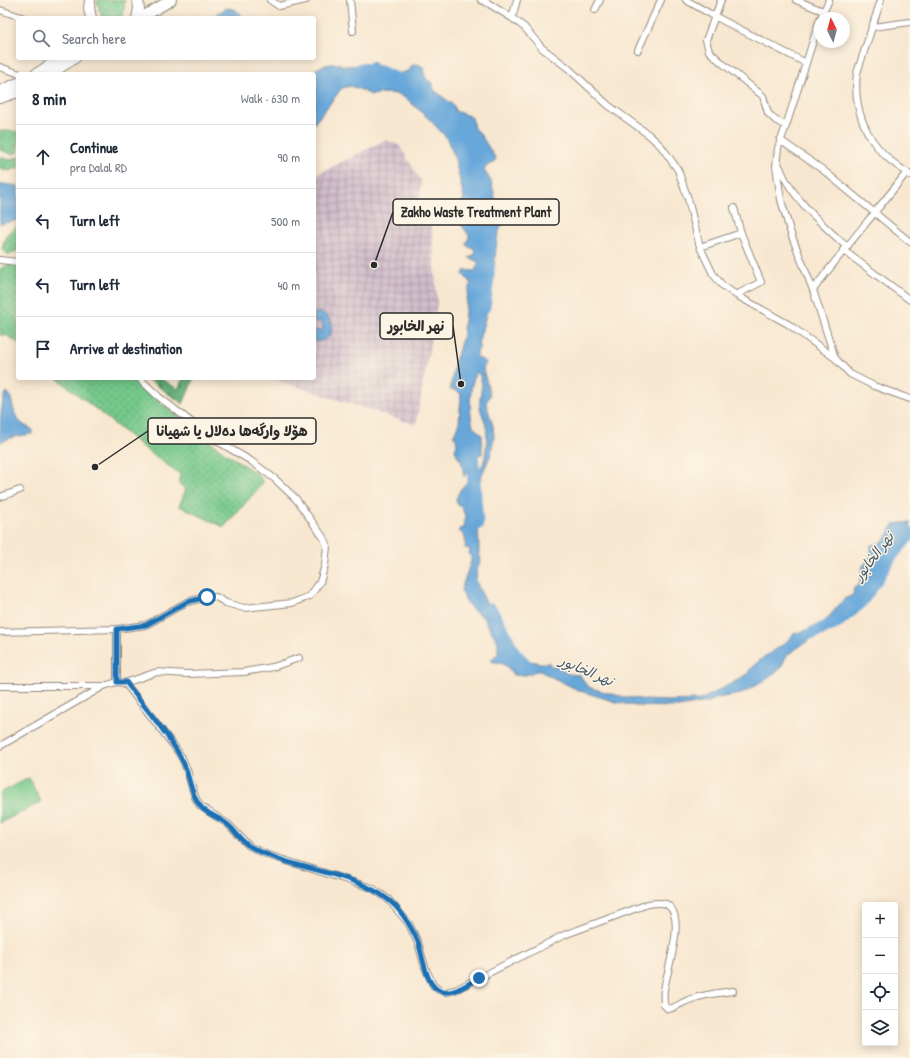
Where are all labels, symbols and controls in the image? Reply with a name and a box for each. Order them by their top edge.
north arrow [814,12,850,48]
search box [16,16,316,60]
icon: search [30,27,52,49]
text: Search here [62,28,126,49]
text: 8 min [32,87,66,110]
text: Walk · 630 m [241,89,300,107]
text: Continue [70,137,118,158]
icon: ahead [32,146,54,168]
text: 90 m [278,148,300,166]
text: pra Dalal RD [70,158,127,176]
callout: Zakho Waste Treatment Plant [393,199,559,225]
text: Zakho Waste Treatment Plant [401,202,552,221]
icon: left [32,210,54,232]
text: Turn left [70,210,120,231]
text: 500 m [271,212,300,230]
icon: left [32,274,54,296]
text: Turn left [70,274,120,295]
text: 40 m [277,276,300,294]
callout: نهر الخابور [380,313,453,339]
text: نهر الخابور [386,316,444,336]
icon: arrive [32,338,54,360]
text: Arrive at destination [70,338,182,359]
callout: هۆلا وارگەها دەلال یا شهیانا [148,418,316,444]
text: هۆلا وارگەها دەلال یا شهیانا [156,421,308,441]
water label: نهر الخابور [847,526,900,586]
route start [198,588,216,606]
water label: نهر الخابور [555,649,619,692]
map controls [862,902,898,1046]
button: + [862,902,898,938]
button: − [862,938,898,974]
route end [470,969,488,987]
button: locate [862,974,898,1010]
button: layers [862,1010,898,1046]

